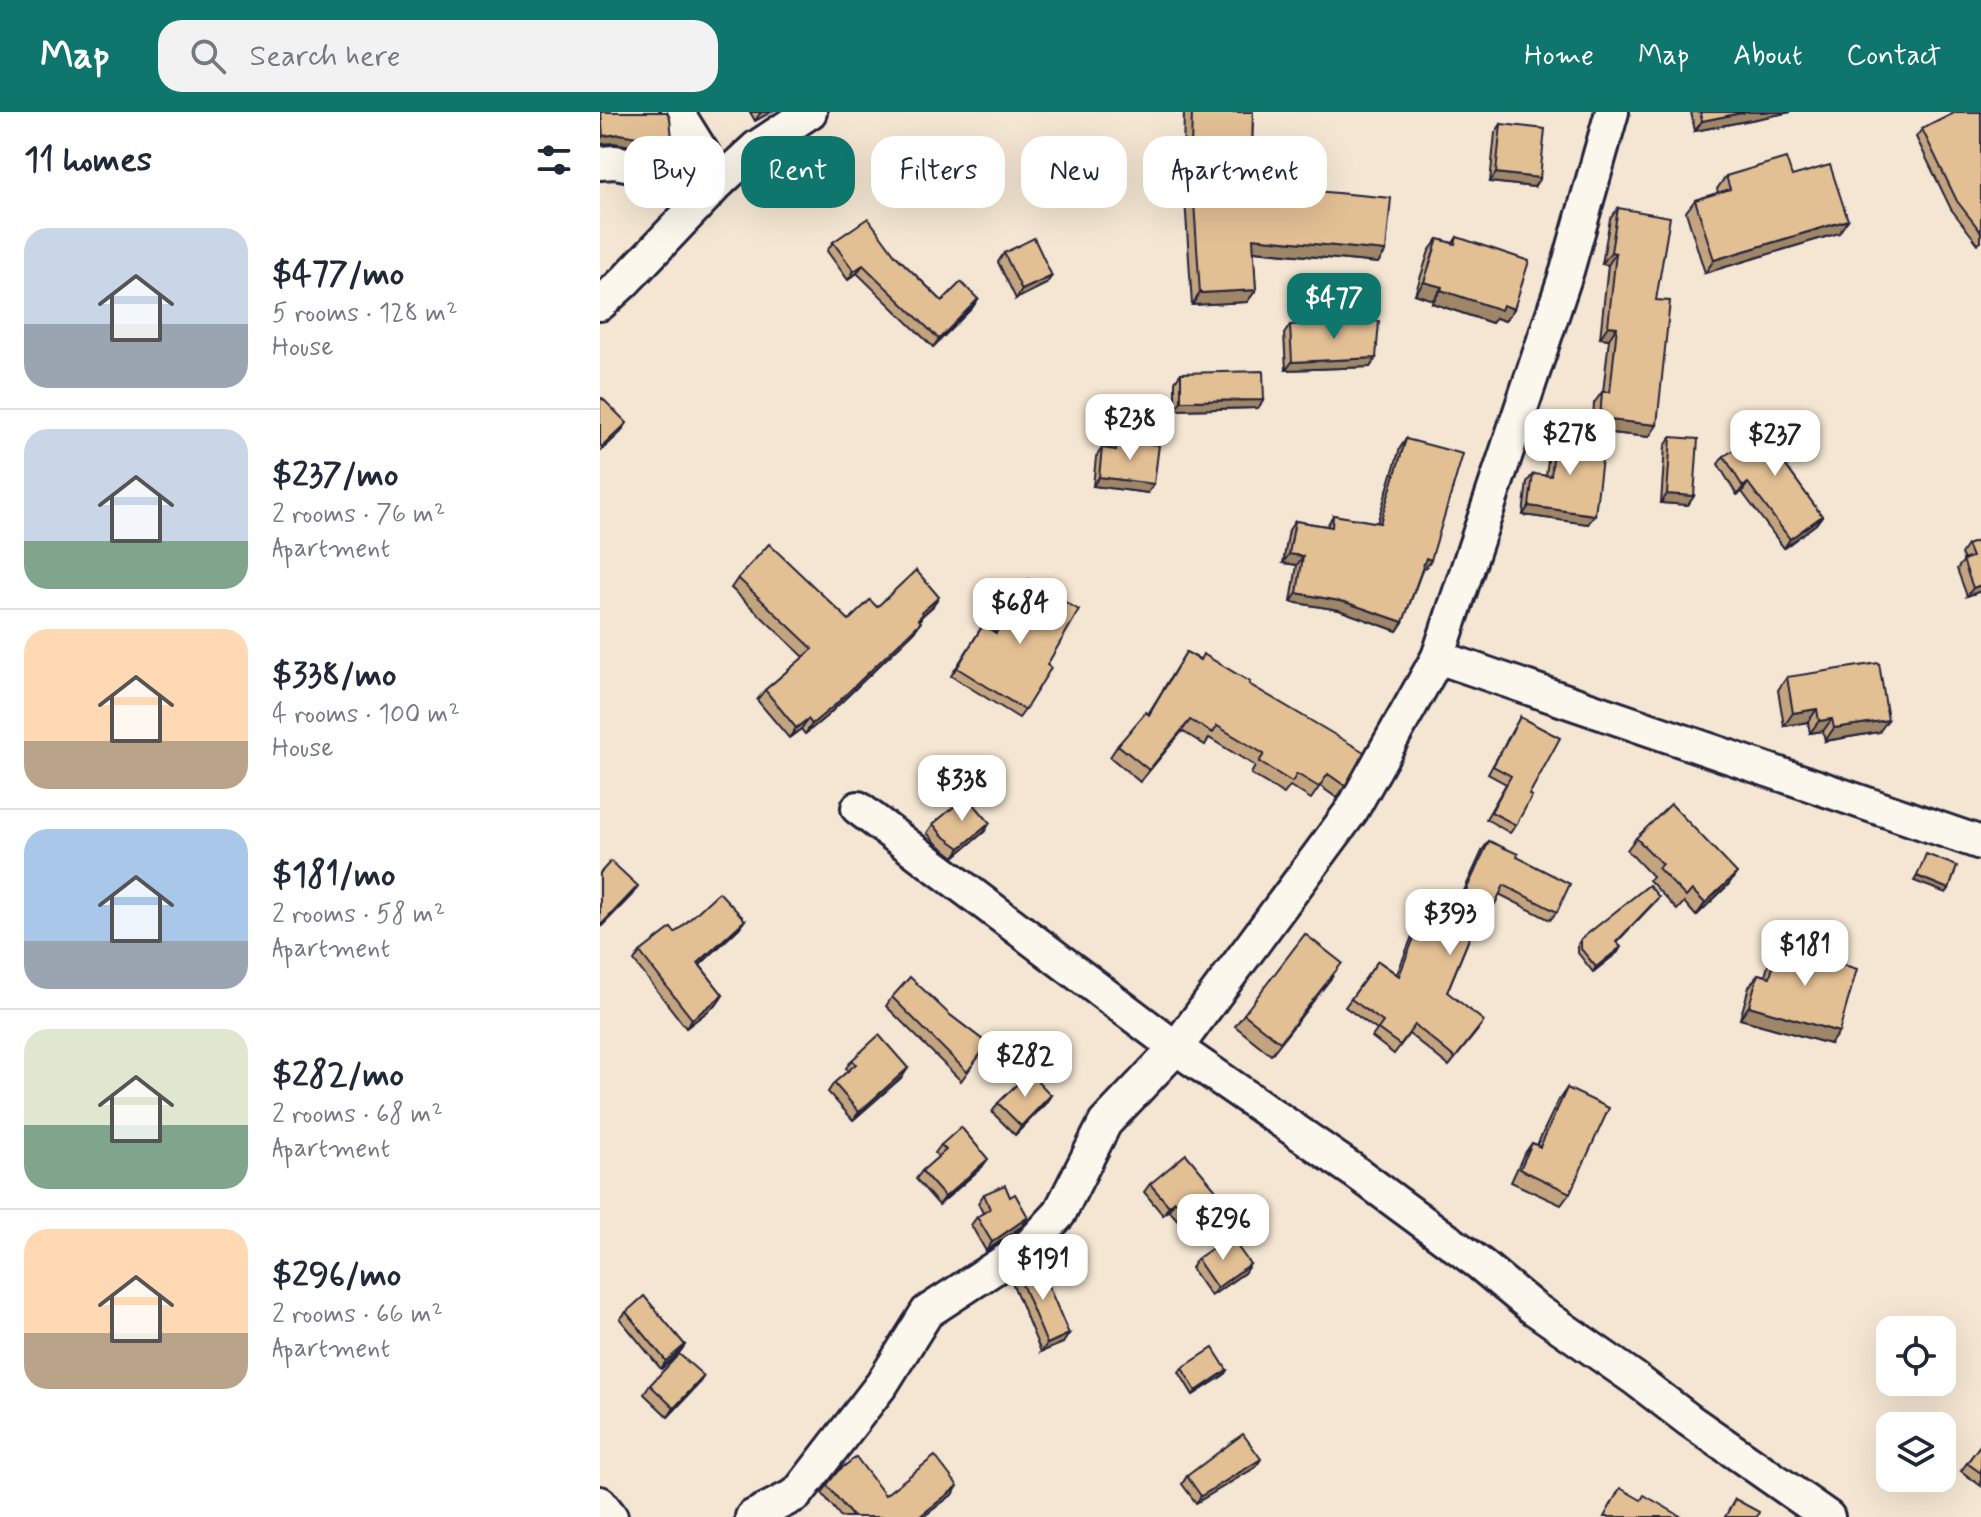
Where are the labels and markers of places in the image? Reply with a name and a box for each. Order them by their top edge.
pin: $477 [1287,273,1381,341]
pin: $238 [1083,394,1177,462]
pin: $278 [1523,409,1617,477]
pin: $237 [1728,410,1822,478]
pin: $684 [973,578,1067,646]
pin: $338 [915,755,1009,823]
pin: $393 [1403,889,1497,957]
pin: $181 [1758,920,1852,988]
pin: $282 [978,1031,1072,1099]
pin: $296 [1176,1194,1270,1262]
pin: $191 [996,1234,1090,1302]

